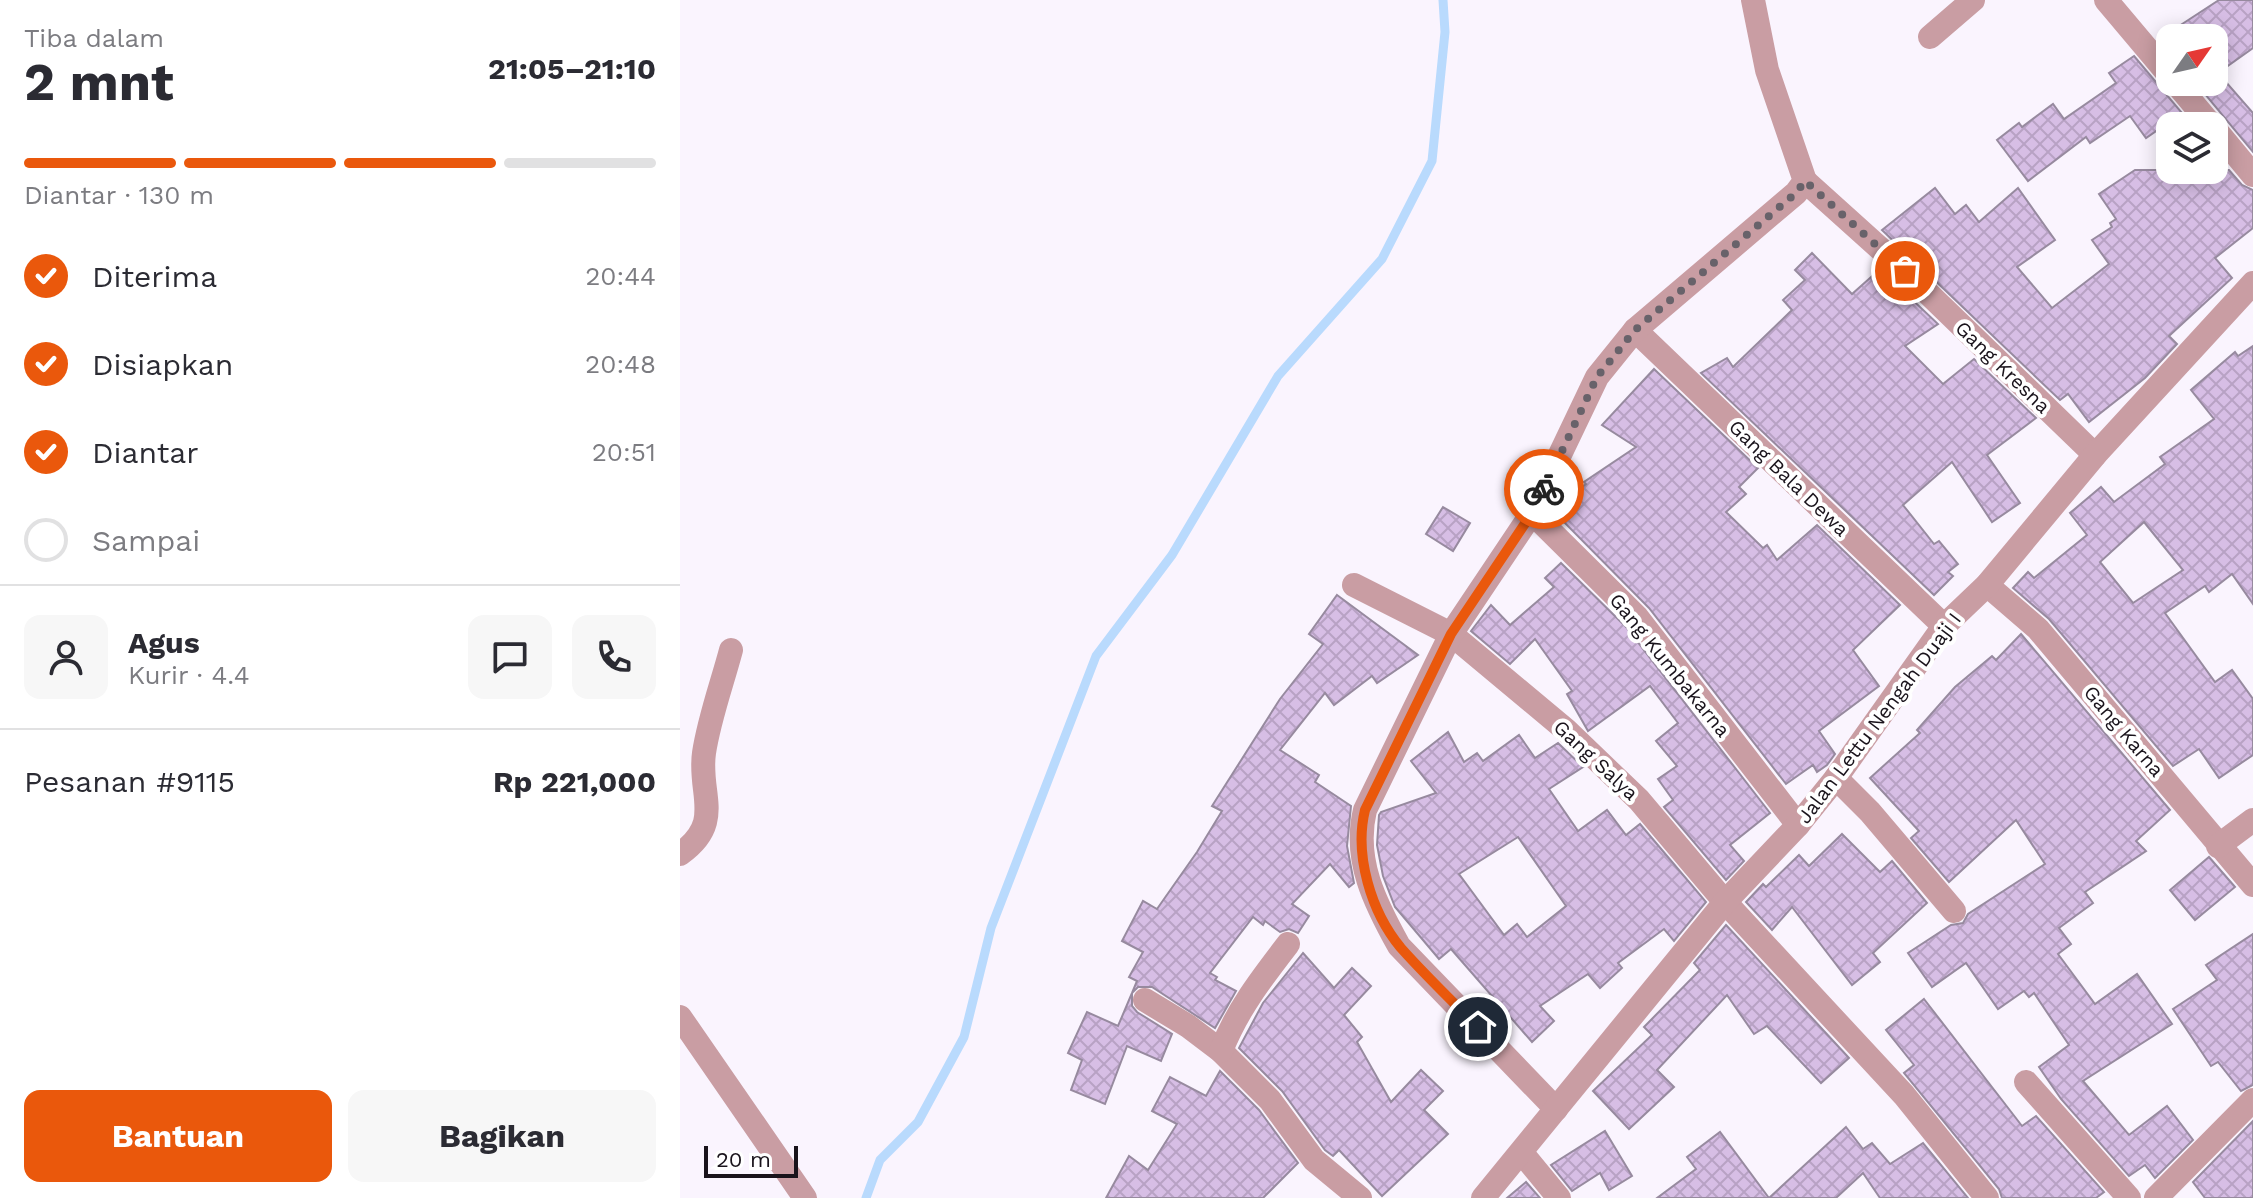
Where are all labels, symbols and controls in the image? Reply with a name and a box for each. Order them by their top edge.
text: Tiba dalam [24,23,164,53]
north arrow [2156,24,2228,96]
map controls [2156,24,2228,184]
text: 21:05–21:10 [488,51,656,86]
text: 2 mnt [24,52,174,113]
button: layers [2156,112,2228,184]
text: Diantar · 130 m [24,180,214,210]
pin [1871,237,1939,305]
icon: bag [1883,249,1927,293]
icon: check [24,254,68,298]
text: Diterima [92,259,217,294]
text: 20:44 [585,261,656,291]
street label: Gang Kresna [1951,316,2055,418]
icon: check [24,342,68,386]
text: Disiapkan [92,347,233,382]
text: 20:48 [585,349,656,379]
street label: Gang Bala Dewa [1724,415,1854,541]
icon: check [24,430,68,474]
text: Diantar [92,435,199,470]
text: 20:51 [592,437,656,467]
courier [1504,449,1584,529]
icon: bike [1522,467,1566,511]
text: Sampai [92,523,200,558]
street label: Gang Kumbakarna [1605,588,1735,742]
street label: Jalan Lettu Nengah Duaji I [1792,608,1966,828]
button: person [24,615,108,699]
button: chat [468,615,552,699]
button: phone [572,615,656,699]
text: Agus [128,625,200,660]
text: Kurir · 4.4 [128,660,250,690]
street label: Gang Karna [2079,681,2169,781]
street label: Gang Salya [1549,715,1643,805]
text: Pesanan #9115 [24,764,235,799]
text: Rp 221,000 [493,764,656,799]
pin [1444,993,1512,1061]
icon: home [1456,1005,1500,1049]
button: Bantuan [24,1090,332,1182]
button: Bagikan [348,1090,656,1182]
scale bar [704,1142,798,1178]
text: 20 m [716,1147,771,1172]

